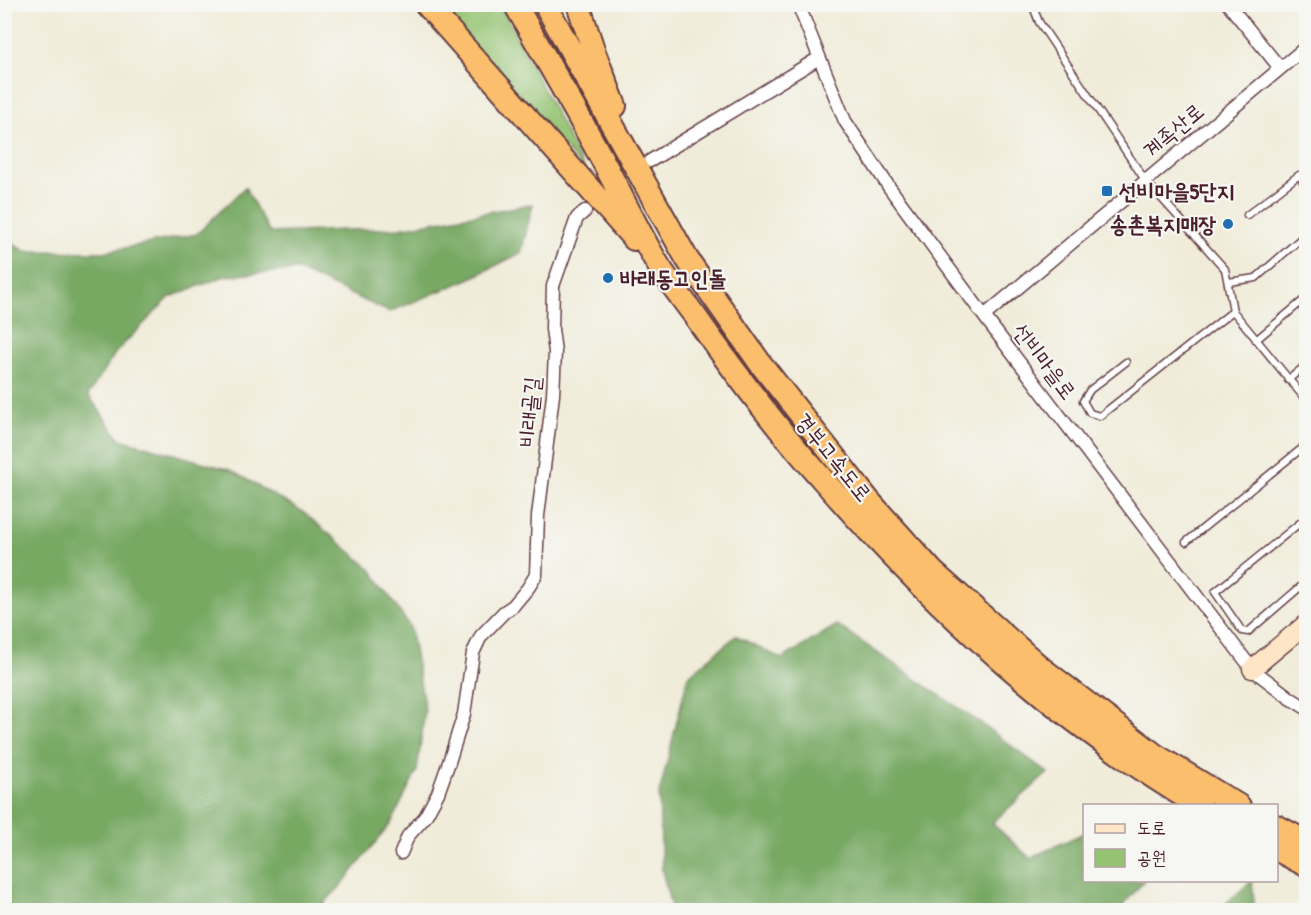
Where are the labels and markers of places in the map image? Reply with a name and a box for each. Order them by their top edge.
place label: 선비마을5단지 [1118,176,1235,206]
marker: 선비마을5단지 [1100,184,1114,198]
place label: 송촌복지매장 [1110,209,1216,239]
marker: 송촌복지매장 [1221,217,1235,231]
place label: 바래동고인돌 [620,263,727,293]
marker: 바래동고인돌 [601,271,615,285]

